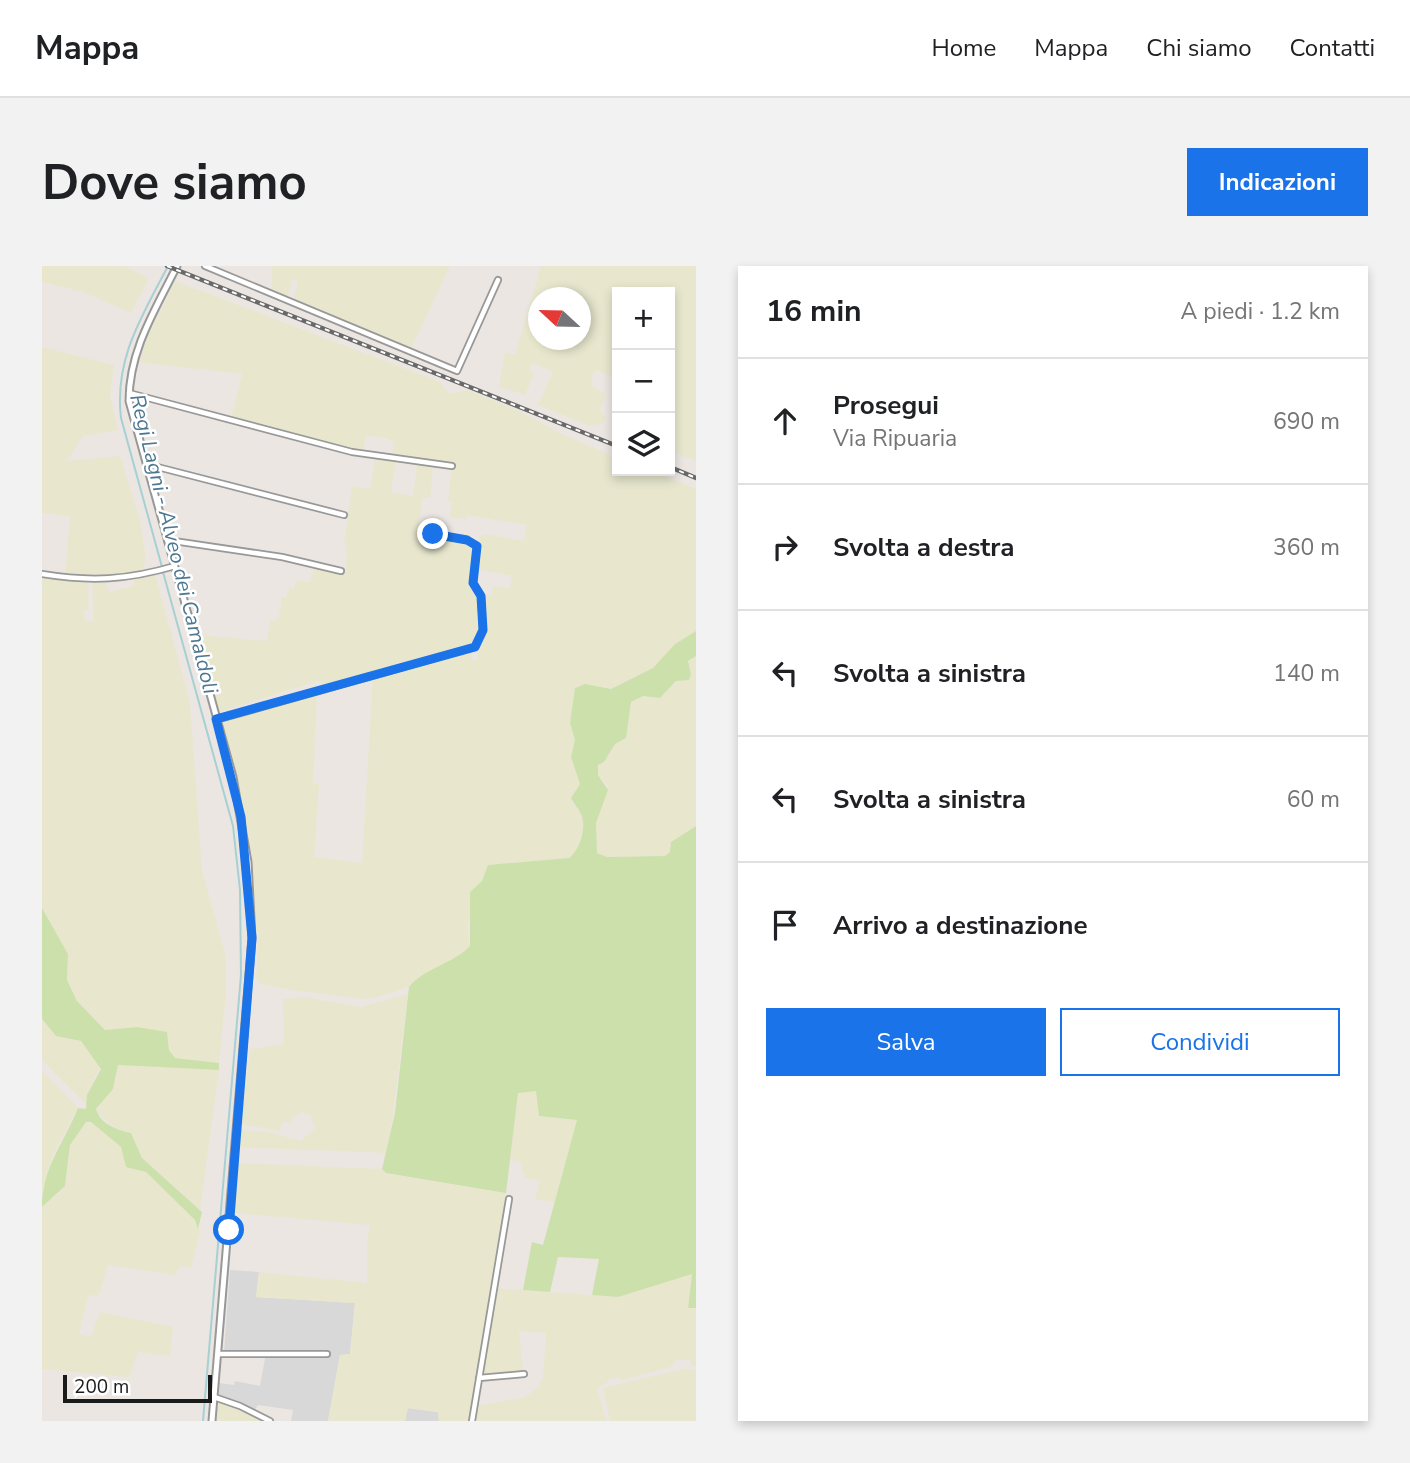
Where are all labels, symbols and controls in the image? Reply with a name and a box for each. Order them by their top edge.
text: Mappa [35,26,139,71]
text: Home [931,32,996,64]
text: Mappa [1034,32,1108,64]
text: Chi siamo [1146,32,1252,64]
text: Contatti [1290,32,1375,64]
button: Indicazioni [1187,148,1368,216]
text: Dove siamo [42,149,307,216]
north arrow [528,287,591,350]
map controls [612,287,675,476]
button: + [612,287,675,350]
text: 16 min [766,291,862,332]
text: A piedi · 1.2 km [1181,296,1340,327]
button: − [612,350,675,413]
text: Prosegui [833,388,939,423]
water label: Regi Lagni - Alveo dei Camaldoli [123,391,225,698]
icon: ahead [766,402,804,440]
text: 690 m [1273,406,1340,437]
button: layers [612,413,675,476]
text: Via Ripuaria [833,423,957,454]
route end [417,518,448,549]
icon: right [766,528,804,566]
text: Svolta a destra [833,530,1015,565]
text: 360 m [1273,532,1340,563]
icon: left [766,654,804,692]
text: Svolta a sinistra [833,656,1026,691]
text: 140 m [1273,658,1340,689]
icon: left [766,780,804,818]
text: Svolta a sinistra [833,782,1026,817]
text: 60 m [1287,784,1340,815]
icon: arrive [766,906,804,944]
text: Arrivo a destinazione [833,908,1088,943]
button: Salva [766,1008,1046,1076]
button: Condividi [1060,1008,1340,1076]
route start [213,1214,244,1245]
scale bar [63,1372,212,1404]
text: 200 m [74,1374,129,1400]

